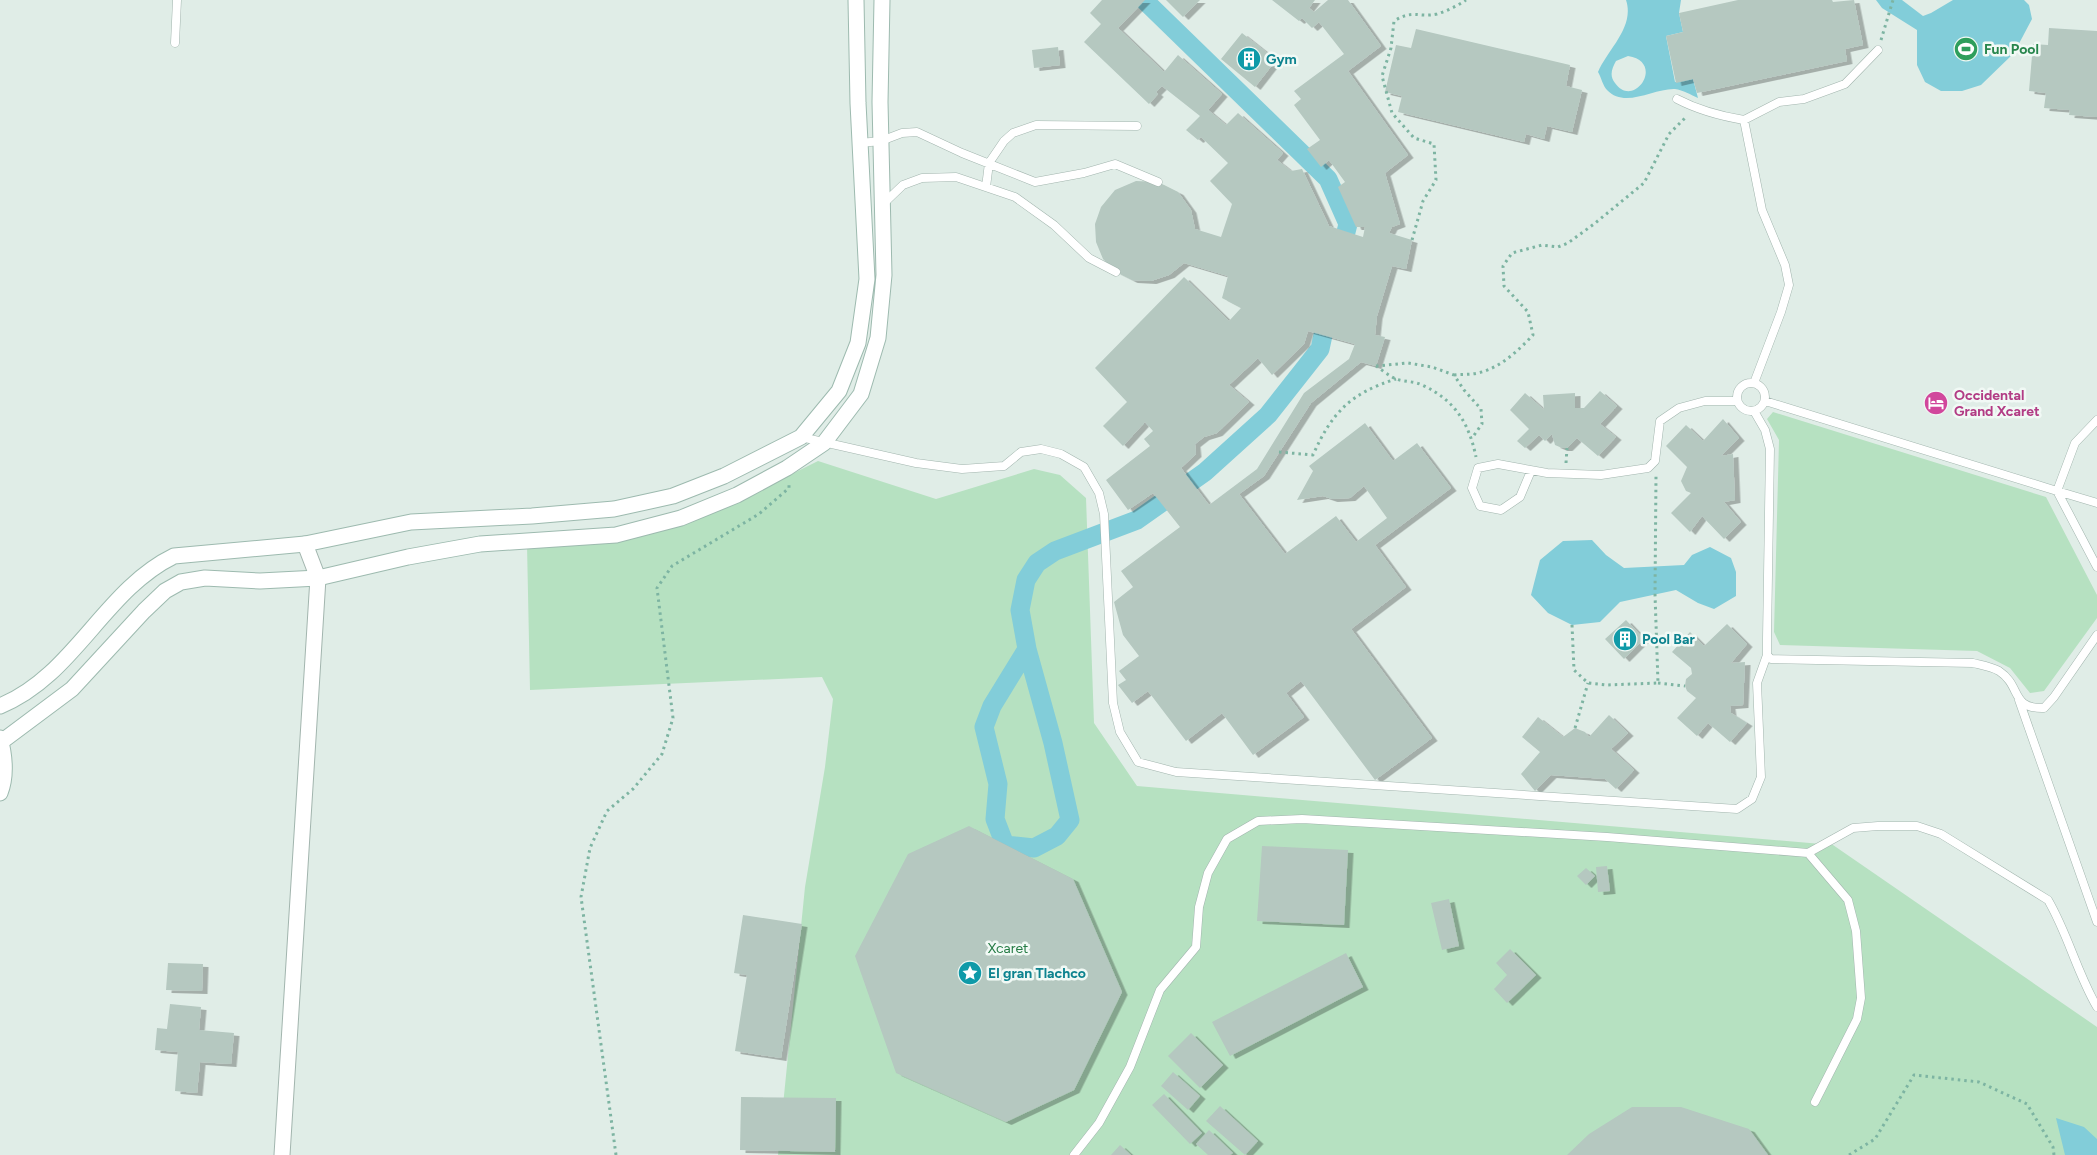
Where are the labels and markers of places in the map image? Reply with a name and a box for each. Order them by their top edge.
sports icon: Fun Pool [1953,36,1979,62]
place label: Fun Pool [1984,41,2039,58]
building icon: Gym [1236,46,1262,72]
place label: Gym [1266,51,1297,68]
place label: Occidental Grand Xcaret [1954,387,2040,420]
hotel icon: Occidental Grand Xcaret [1923,390,1949,416]
building icon: Pool Bar [1612,626,1638,652]
place label: Pool Bar [1642,631,1695,648]
place icon: El gran Tlachco [957,960,983,986]
place label: El gran Tlachco [988,965,1086,982]

